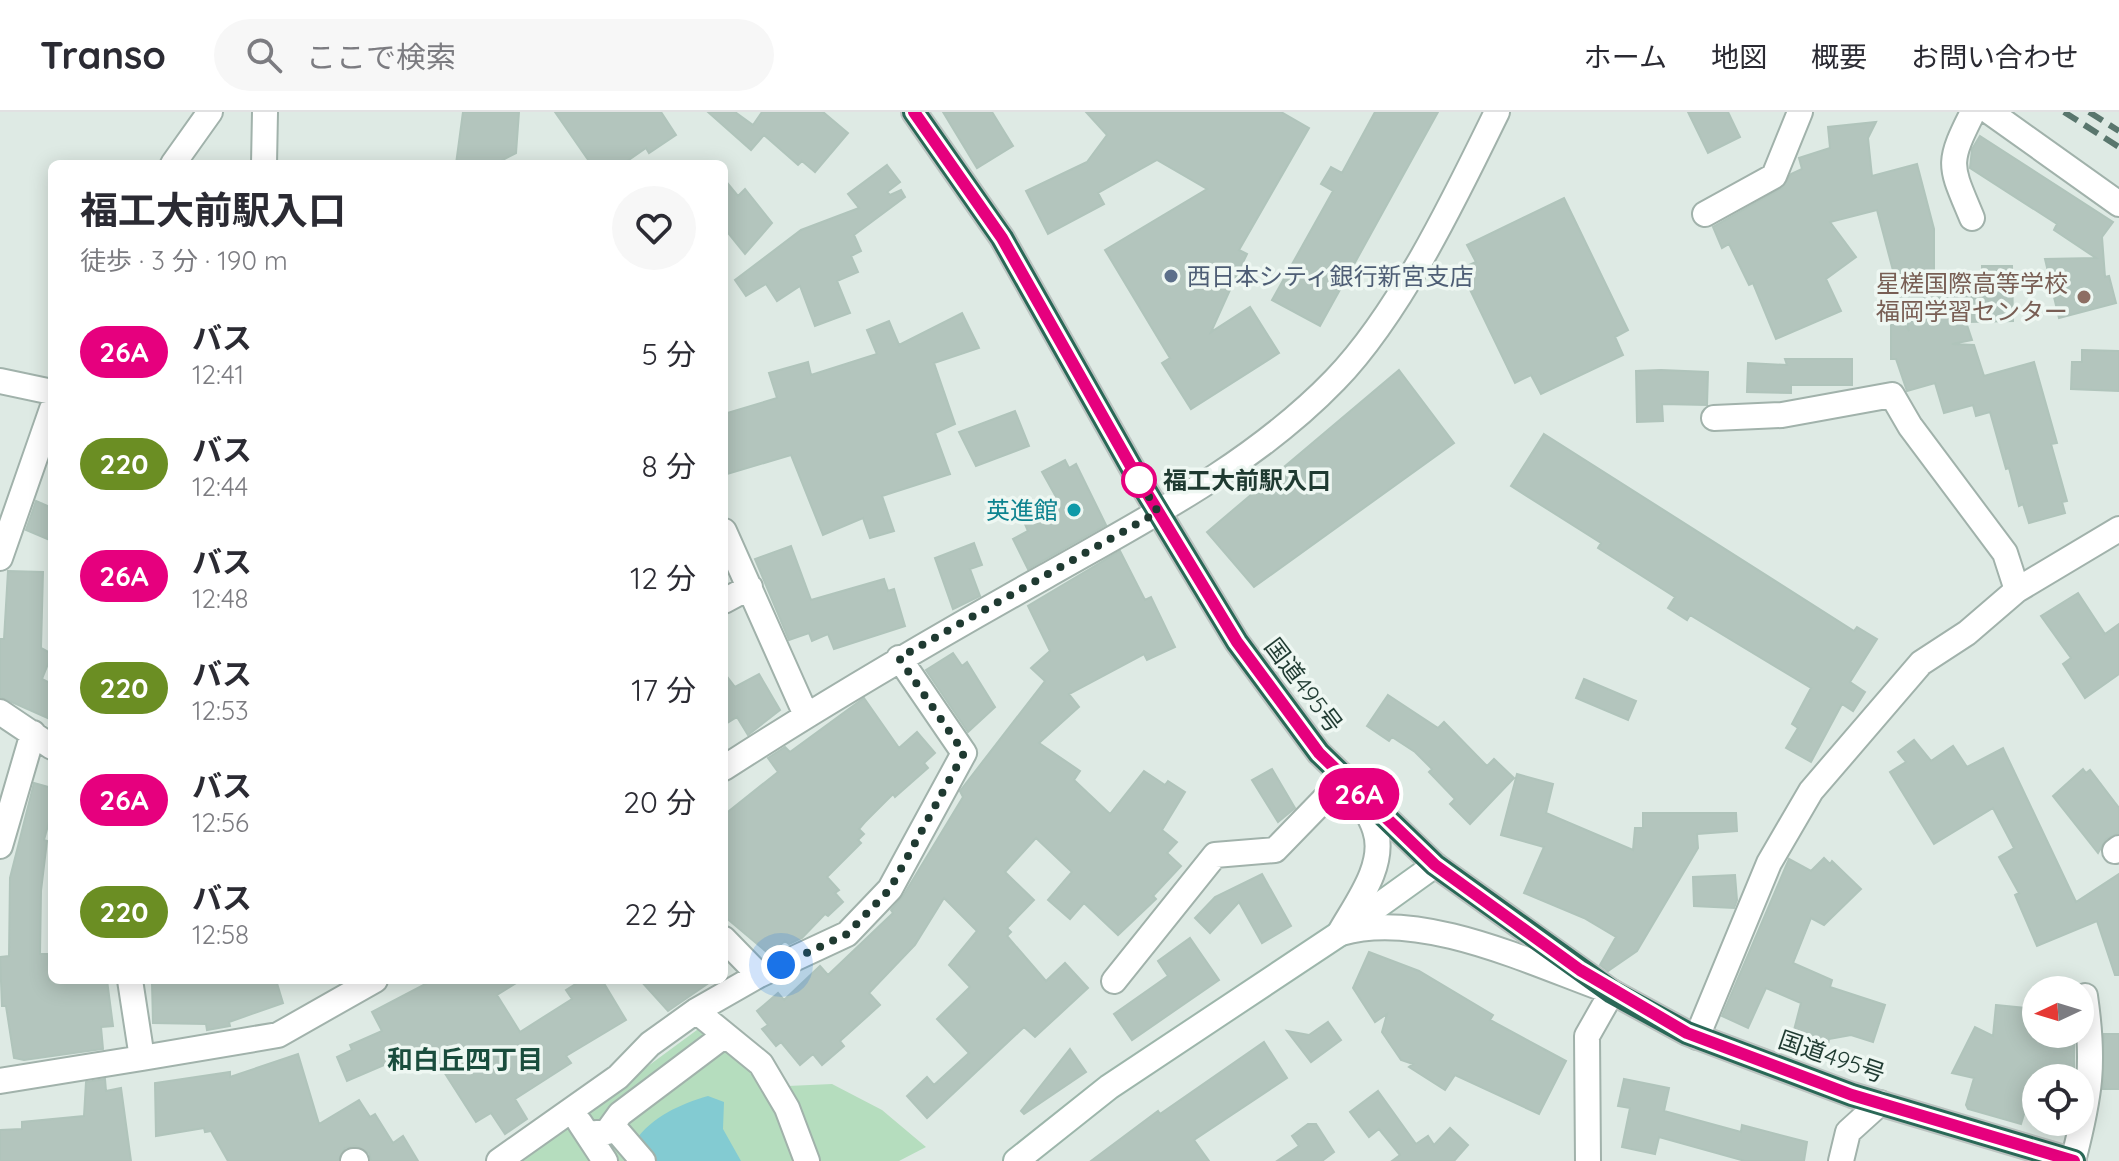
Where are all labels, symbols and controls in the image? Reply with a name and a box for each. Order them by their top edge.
search box [214,19,774,91]
text: Transo [40,31,166,79]
icon: search [242,33,286,77]
text: ここで検索 [306,38,456,76]
text: ホーム [1584,39,1667,74]
text: 地図 [1711,39,1767,74]
text: 概要 [1811,39,1867,74]
text: お問い合わせ [1911,39,2079,74]
text: 福工大前駅入口 [80,186,346,234]
button: heart [612,186,696,270]
text: 徒歩 · 3 分 · 190 m [80,244,288,277]
place label: 西日本シティ銀行新宮支店 [1187,261,1474,291]
marker: 西日本シティ銀行新宮支店 [1162,267,1180,285]
place label: 星槎国際高等学校 福岡学習センター [1876,268,2068,326]
marker: 星槎国際高等学校 福岡学習センター [2075,288,2093,306]
text: バス [192,319,252,357]
text: 26A [99,334,149,369]
text: 5 分 [641,335,696,373]
text: 12:41 [192,358,244,391]
text: バス [192,431,252,469]
text: 220 [99,446,149,481]
text: 8 分 [642,447,696,485]
marker: 福工大前駅入口 [1122,463,1156,497]
place label: 福工大前駅入口 [1163,465,1331,495]
text: 12:44 [192,470,248,503]
place label: 英進館 [986,495,1058,525]
marker: 英進館 [1065,501,1083,519]
text: バス [192,543,252,581]
text: 26A [99,558,149,593]
text: 12 分 [630,559,696,597]
text: 12:48 [192,582,249,615]
street label: 国道495号 [1259,632,1349,738]
text: バス [192,655,252,693]
text: 220 [99,670,149,705]
text: 17 分 [631,671,696,709]
text: 12:53 [192,694,249,727]
text: バス [192,767,252,805]
line badge: 26A [1313,768,1405,820]
text: 26A [1334,776,1384,811]
text: 26A [99,782,149,817]
text: 20 分 [623,783,696,821]
text: 12:56 [192,806,249,839]
text: バス [192,879,252,917]
text: 220 [99,894,149,929]
text: 22 分 [625,895,696,933]
text: 12:58 [192,918,249,951]
your location [761,945,801,985]
north arrow [2022,976,2094,1048]
map controls [2022,976,2094,1136]
street label: 国道495号 [1775,1024,1889,1088]
district label: 和白丘四丁目 [387,1043,543,1076]
button: locate [2022,1064,2094,1136]

